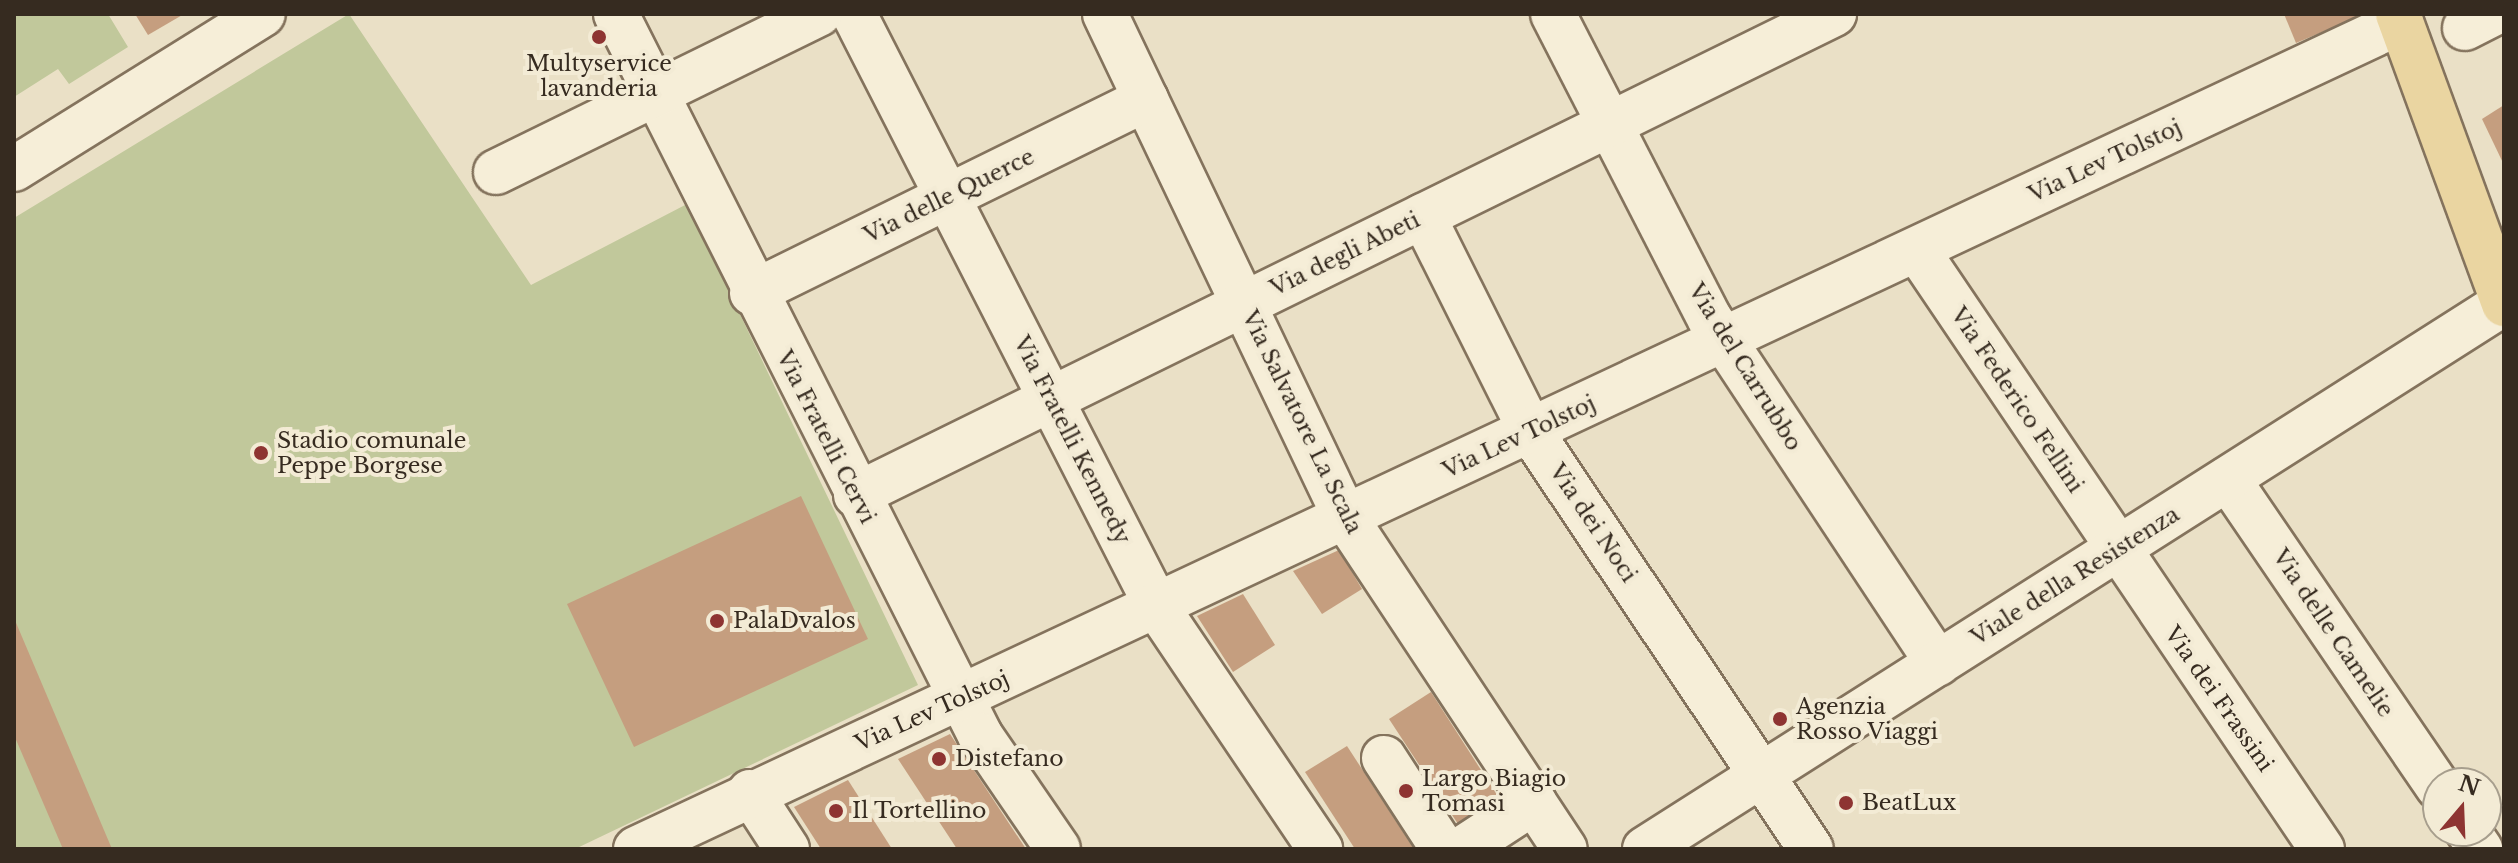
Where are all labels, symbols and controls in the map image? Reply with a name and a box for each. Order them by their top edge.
marker: Multyservice lavanderia [590,28,608,46]
place label: Multyservice lavanderia [526,50,672,102]
street label: Via Lev Tolstoj [2024,114,2186,208]
street label: Via delle Querce [859,143,1039,249]
street label: Via degli Abeti [1265,206,1425,302]
street label: Via del Carrubbo [1683,278,1807,456]
street label: Via Federico Fellini [1945,302,2089,498]
street label: Via Salvatore La Scala [1236,306,1368,538]
street label: Via Fratelli Kennedy [1008,331,1136,549]
street label: Via Fratelli Cervi [771,346,881,528]
street label: Via Lev Tolstoj [1438,390,1600,484]
place label: Stadio comunale Peppe Borgese [277,427,466,478]
marker: Stadio comunale Peppe Borgese [252,444,270,462]
street label: Via dei Noci [1544,459,1642,587]
street label: Viale della Resistenza [1966,501,2184,651]
street label: Via delle Camelie [2267,544,2399,722]
place label: PalaDvalos [733,608,856,634]
marker: PalaDvalos [708,612,726,630]
street label: Via dei Frassini [2159,621,2279,777]
street label: Via Lev Tolstoj [850,665,1014,757]
place label: Agenzia Rosso Viaggi [1796,693,1939,744]
marker: Agenzia Rosso Viaggi [1771,710,1789,728]
place label: Distefano [955,746,1064,772]
marker: Distefano [930,750,948,768]
place label: Largo Biagio Tomasi [1422,765,1566,816]
north arrow [2422,767,2502,847]
text: N [2455,770,2484,802]
marker: Largo Biagio Tomasi [1397,782,1415,800]
place label: BeatLux [1862,790,1956,816]
marker: BeatLux [1837,794,1855,812]
place label: Il Tortellino [852,798,987,824]
marker: Il Tortellino [827,802,845,820]

